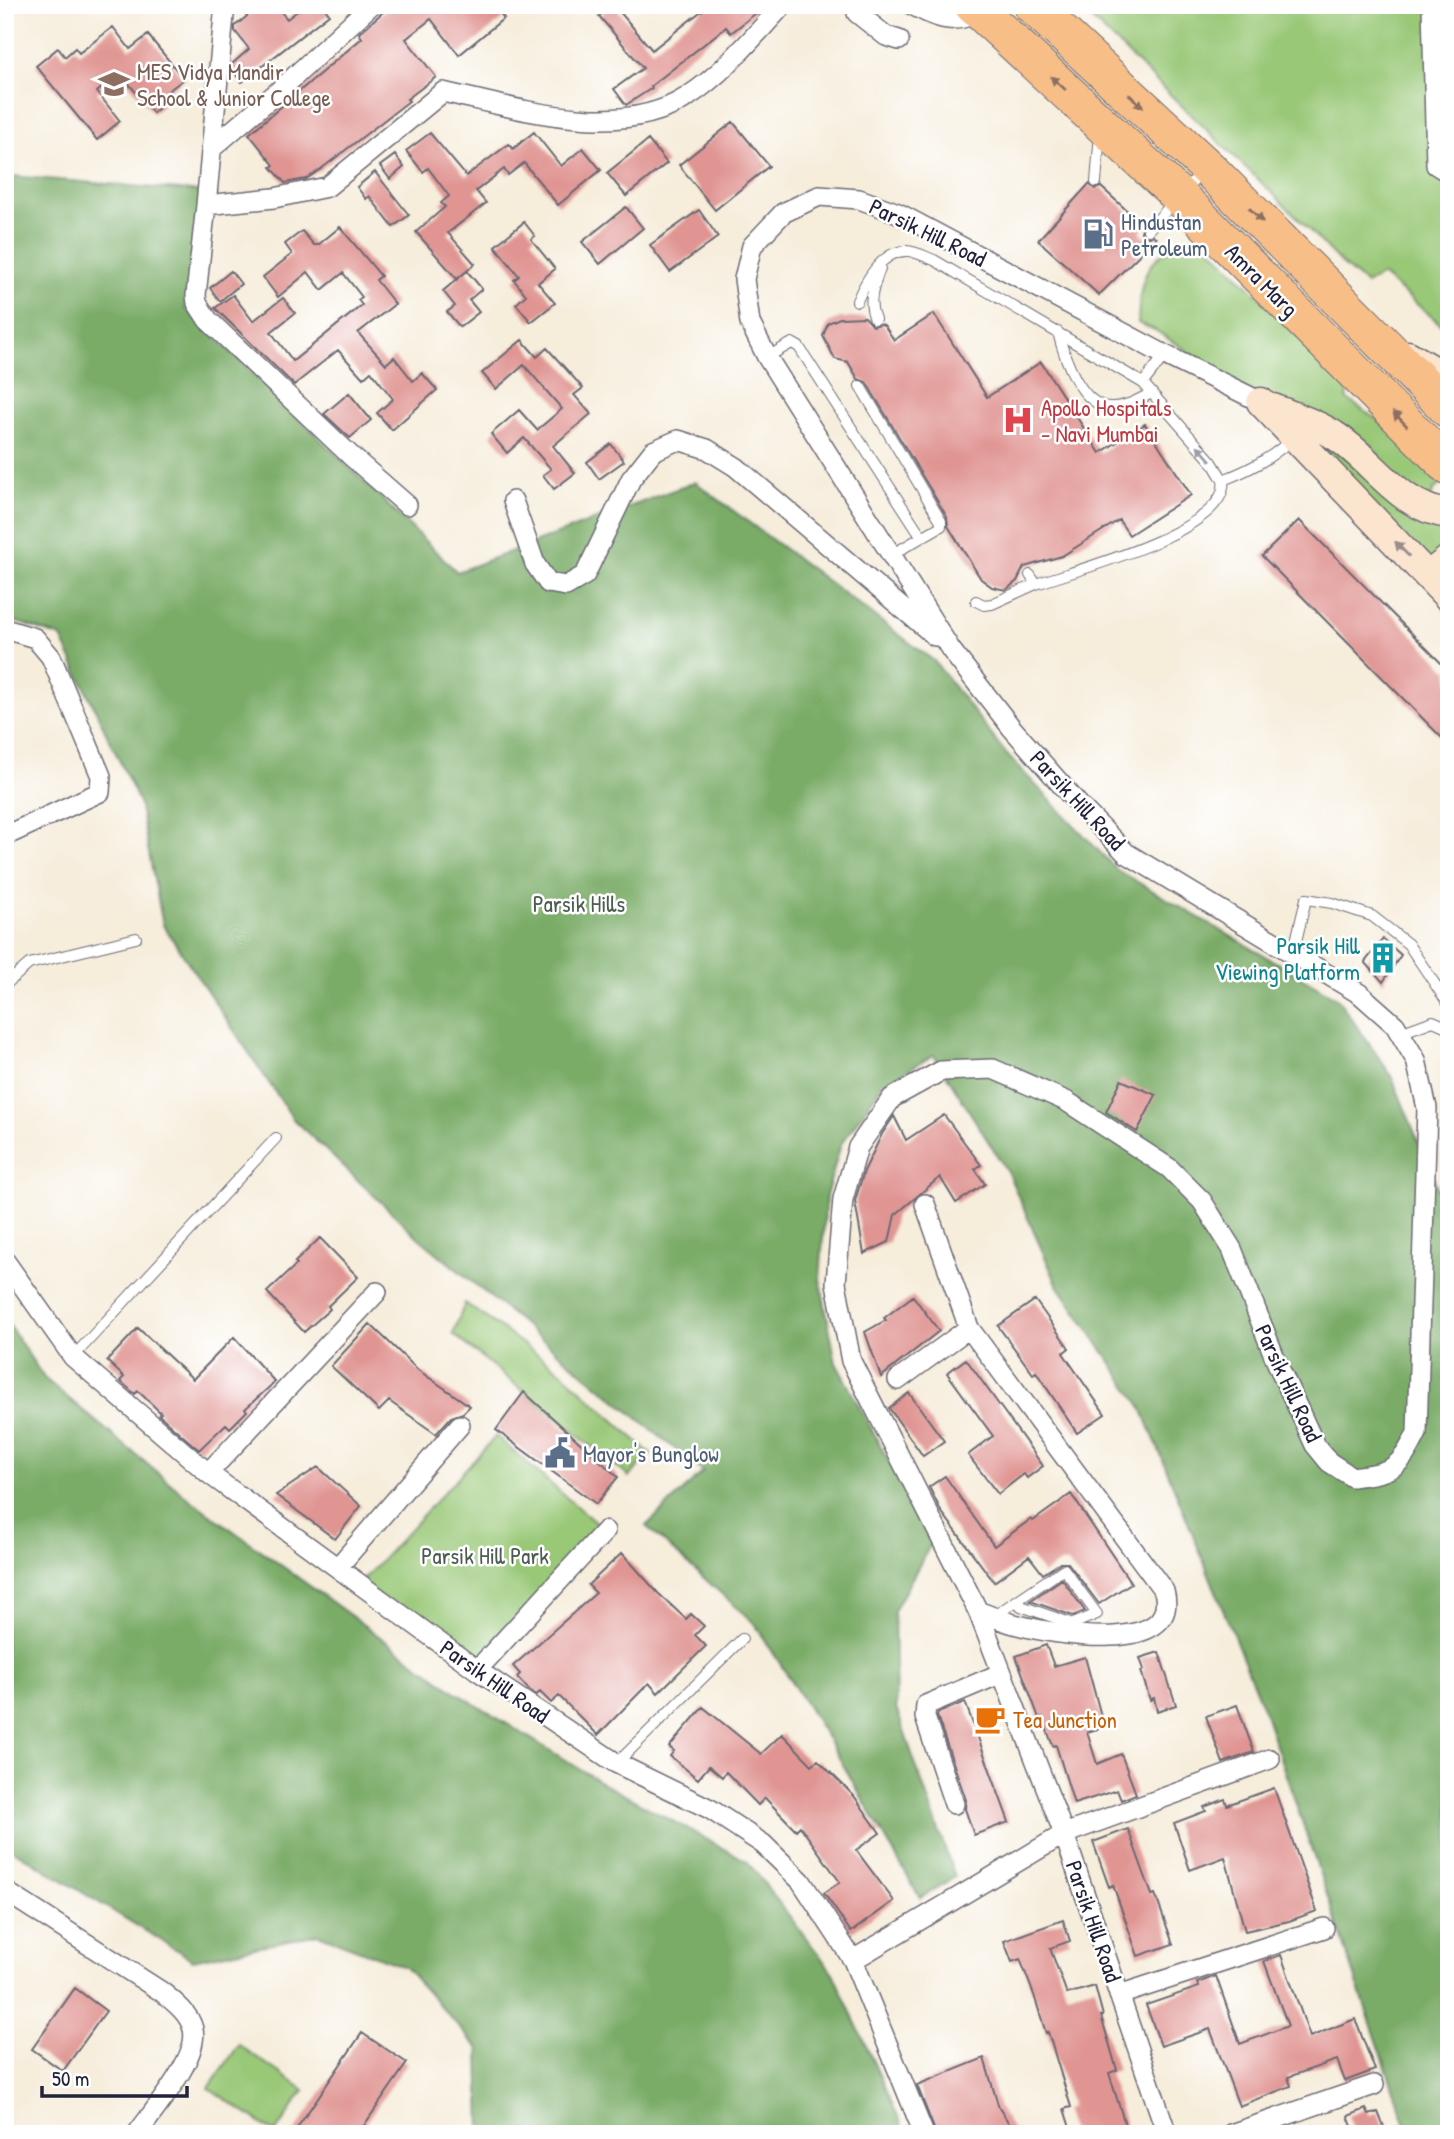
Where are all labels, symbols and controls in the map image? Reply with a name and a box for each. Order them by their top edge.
place label: MES Vidya Mandir School & Junior College [137,56,331,113]
school or university icon: MES Vidya Mandir School & Junior College [97,67,131,101]
one-way arrow [1049,75,1067,91]
one-way arrow [1127,93,1144,109]
street label: Parsik Hill Road [864,190,992,274]
place label: Hindustan Petroleum [1121,206,1207,263]
one-way arrow [1247,206,1263,223]
fuel station icon: Hindustan Petroleum [1081,217,1115,251]
street label: Amra Marg [1219,237,1305,323]
place label: Apollo Hospitals - Navi Mumbai [1041,392,1172,449]
hospital icon: Apollo Hospitals - Navi Mumbai [1001,403,1035,437]
one-way arrow [1393,411,1409,428]
one-way arrow [1197,444,1212,461]
one-way arrow [1394,541,1410,558]
street label: Parsik Hill Road [1023,743,1133,857]
park label: Parsik Hills [533,888,625,919]
place label: Parsik Hill Viewing Platform [1215,930,1361,987]
building icon: Parsik Hill Viewing Platform [1366,941,1400,975]
street label: Parsik Hill Road [1248,1319,1330,1447]
public building icon: Mayor's Bunglow [543,1436,577,1470]
place label: Mayor's Bunglow [583,1438,719,1469]
park label: Parsik Hill Park [421,1540,549,1571]
street label: Parsik Hill Road [434,1632,556,1730]
cafe icon: Tea Junction [973,1702,1007,1736]
place label: Tea Junction [1013,1704,1117,1735]
street label: Parsik Hill Road [1059,1856,1129,1986]
scale bar [42,2055,187,2099]
text: 50 m [52,2064,89,2093]

